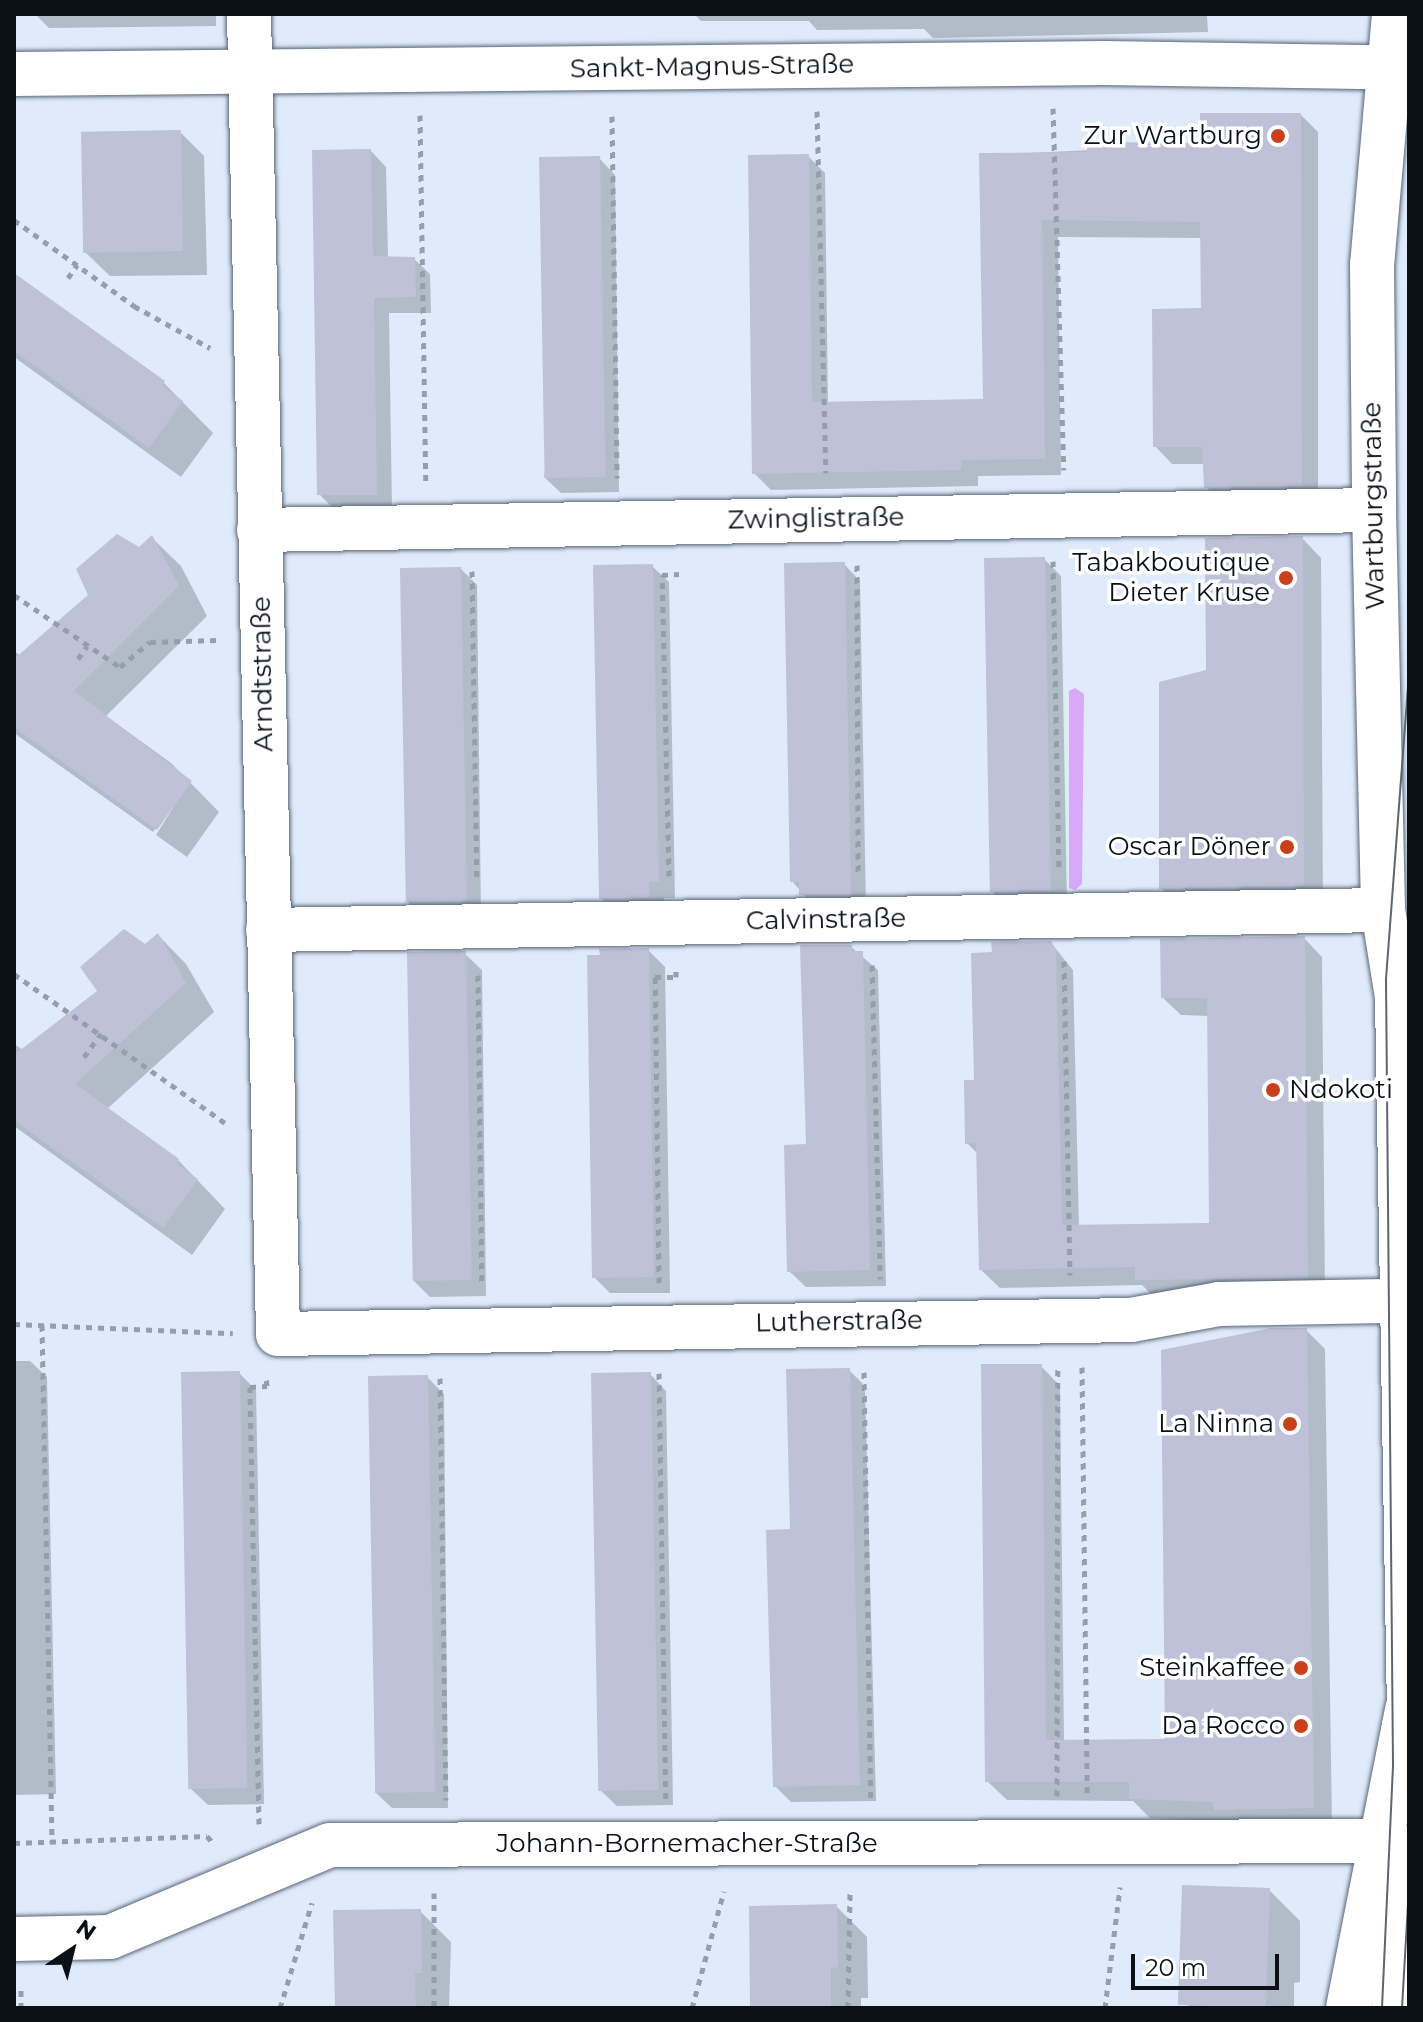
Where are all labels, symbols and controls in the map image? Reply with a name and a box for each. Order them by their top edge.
street label: Sankt-Magnus-Straße [570,49,854,85]
place label: Zur Wartburg [1083,120,1262,152]
marker: Zur Wartburg [1269,127,1287,145]
street label: Wartburgstraße [1357,402,1391,610]
street label: Zwinglistraße [727,502,905,536]
place label: Tabakboutique Dieter Kruse [1072,547,1270,608]
marker: Tabakboutique Dieter Kruse [1277,569,1295,587]
street label: Arndtstraße [246,596,280,752]
place label: Oscar Döner [1108,831,1271,863]
marker: Oscar Döner [1278,838,1296,856]
street label: Calvinstraße [746,903,906,937]
place label: Ndokoti [1289,1074,1393,1106]
marker: Ndokoti [1264,1081,1282,1099]
street label: Lutherstraße [755,1305,923,1339]
place label: La Ninna [1158,1408,1274,1440]
marker: La Ninna [1281,1415,1299,1433]
place label: Steinkaffee [1139,1652,1285,1684]
marker: Steinkaffee [1292,1659,1310,1677]
place label: Da Rocco [1161,1710,1285,1742]
marker: Da Rocco [1292,1717,1310,1735]
street label: Johann-Bornemacher-Straße [496,1828,878,1860]
north arrow [32,1910,112,1990]
text: N [71,1914,101,1946]
scale bar [1135,1938,1283,1988]
text: 20 m [1145,1953,1206,1982]

